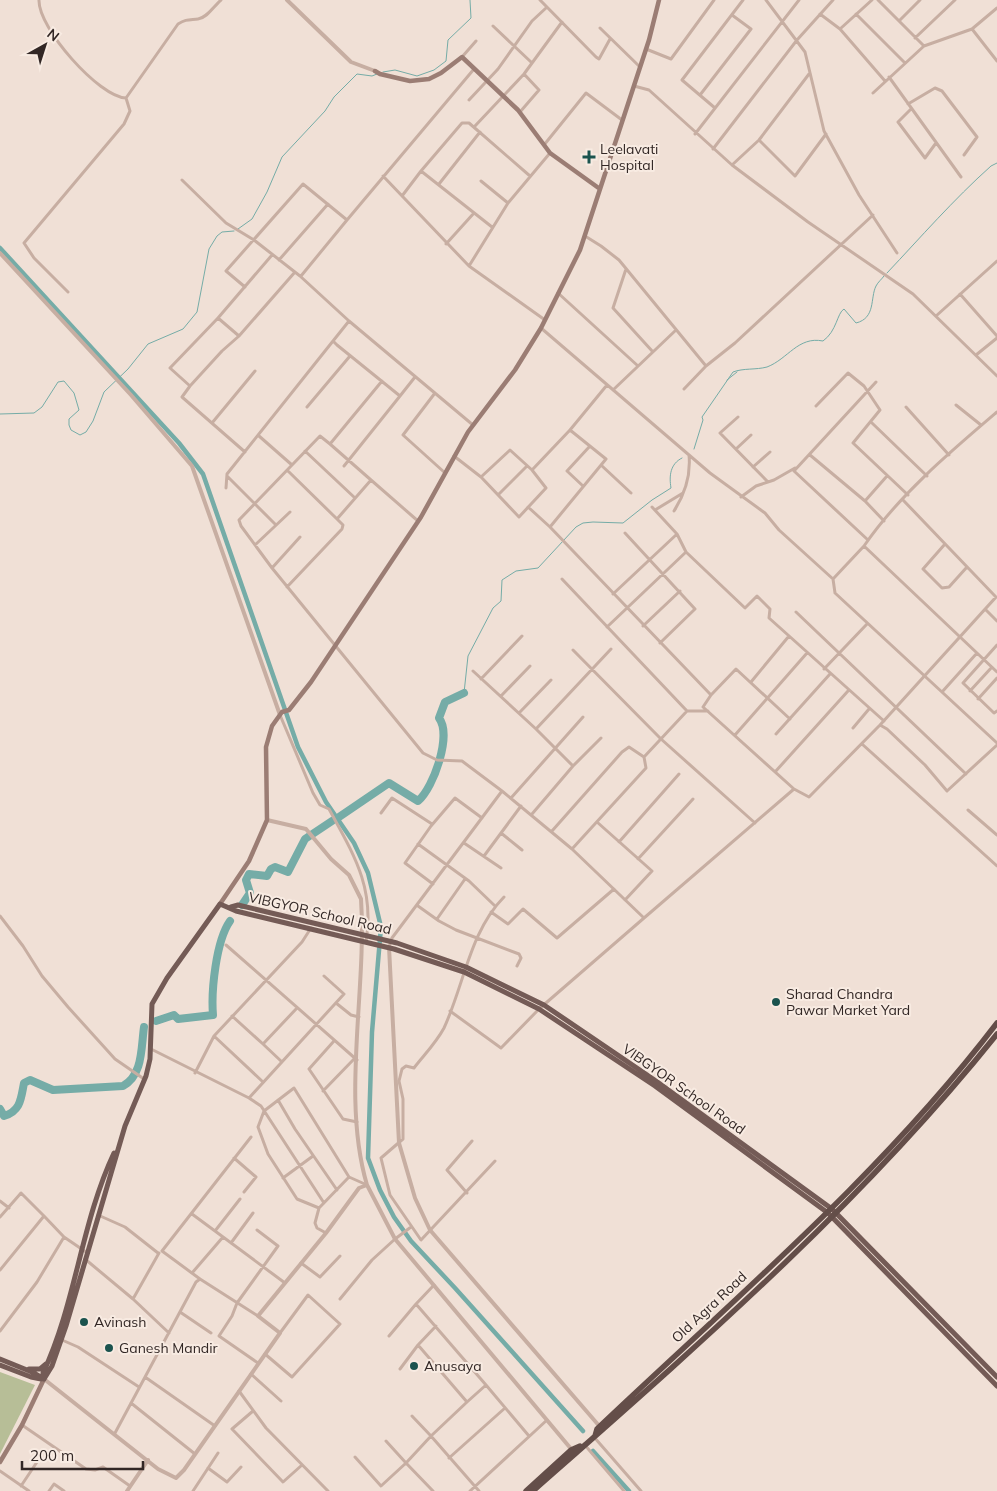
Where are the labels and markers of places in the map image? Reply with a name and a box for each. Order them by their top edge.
place label: Leelavati Hospital [600,140,658,174]
marker: Leelavati Hospital [582,150,596,164]
place label: Sharad Chandra Pawar Market Yard [786,985,910,1019]
marker: Sharad Chandra Pawar Market Yard [770,996,782,1008]
place label: Avinash [94,1313,146,1331]
marker: Avinash [78,1316,90,1328]
place label: Ganesh Mandir [119,1339,219,1357]
marker: Ganesh Mandir [103,1342,115,1354]
place label: Anusaya [424,1357,482,1375]
marker: Anusaya [408,1360,420,1372]

